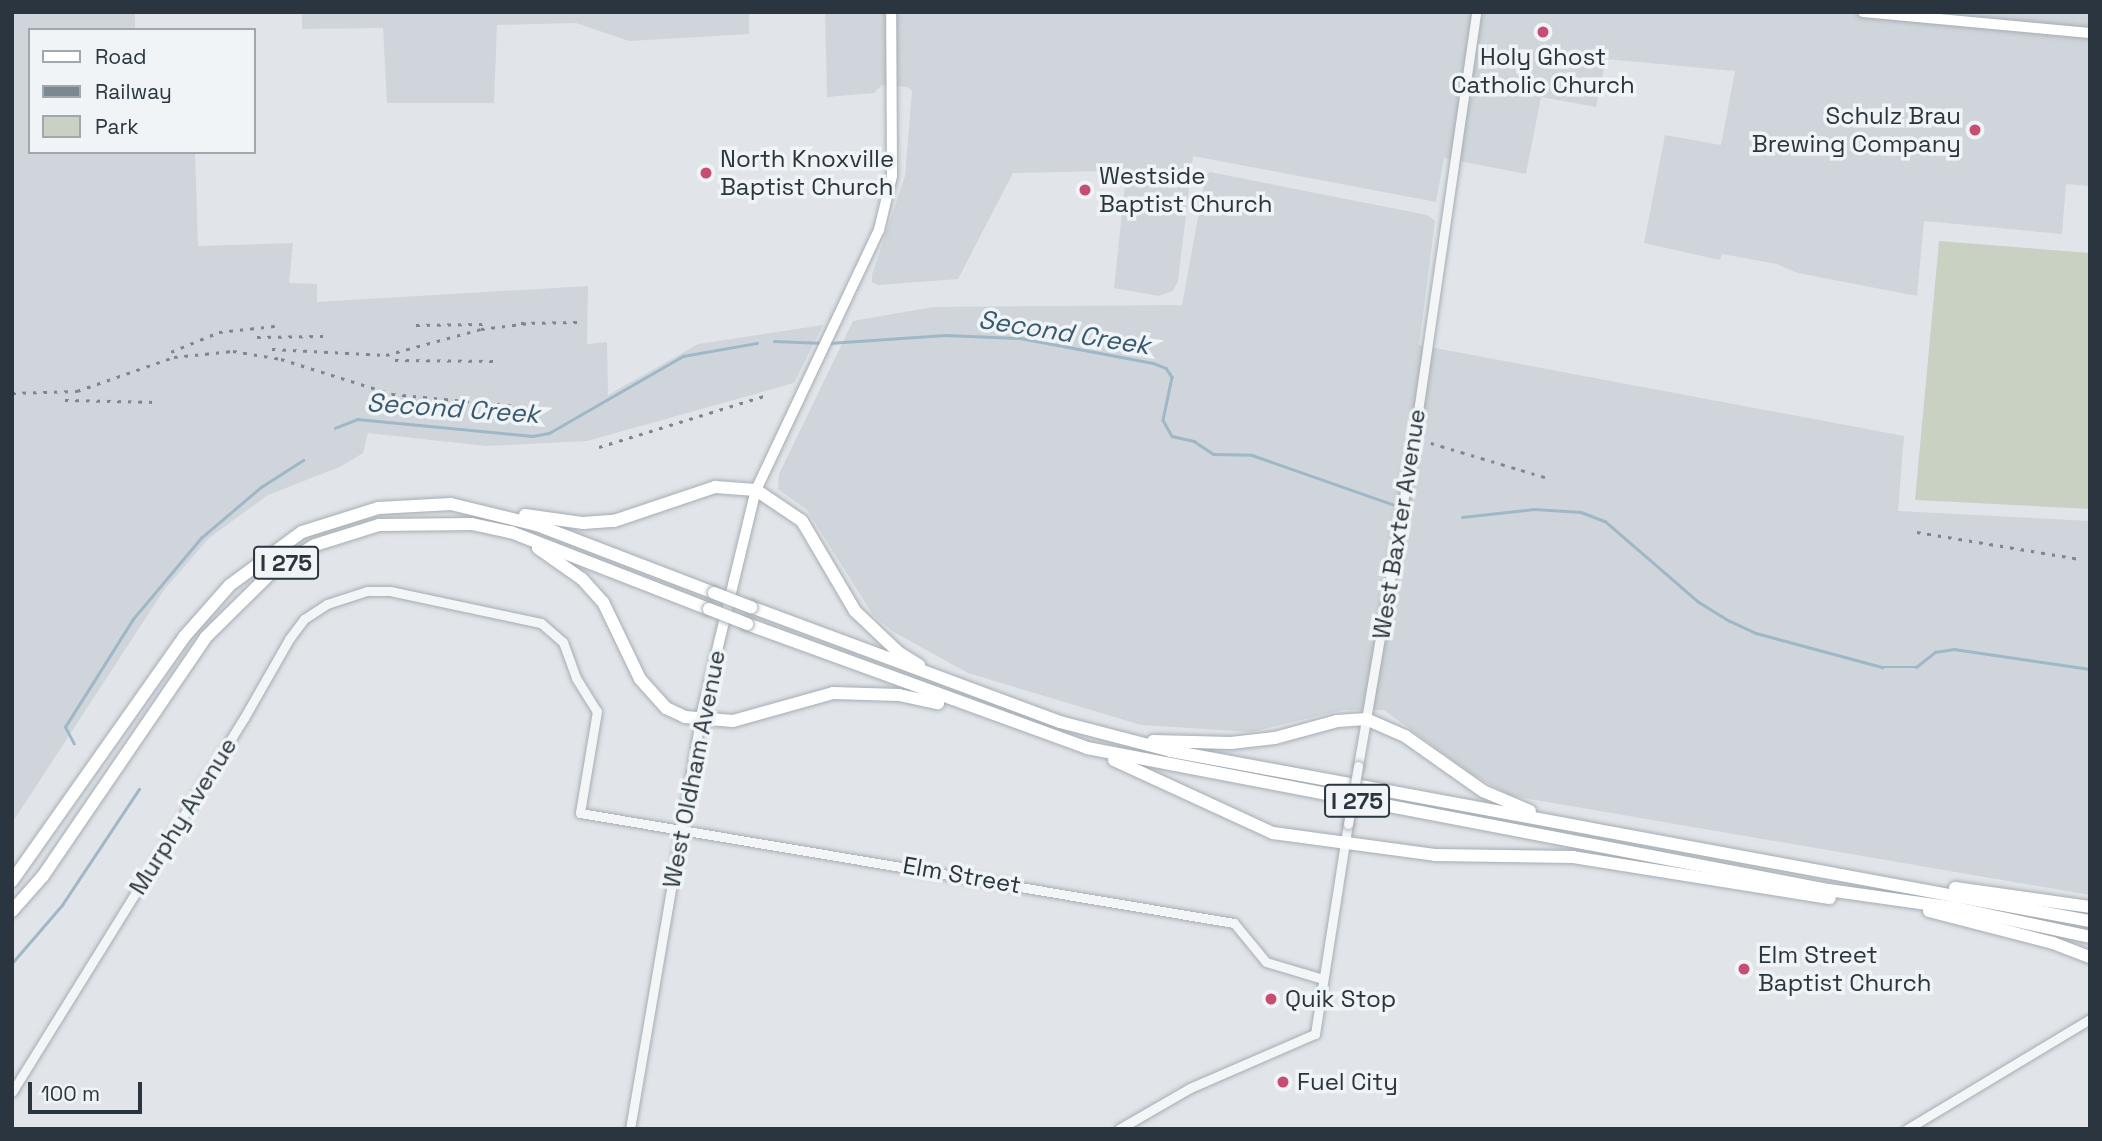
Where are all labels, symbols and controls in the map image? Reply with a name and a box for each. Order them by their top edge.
marker: Holy Ghost Catholic Church [1535,24,1551,40]
legend [28,28,256,154]
text: Road [95,43,147,70]
place label: Holy Ghost Catholic Church [1451,43,1635,99]
text: Railway [95,78,172,105]
place label: Schulz Brau Brewing Company [1752,102,1961,158]
text: Park [95,113,139,140]
marker: Schulz Brau Brewing Company [1967,122,1983,138]
place label: North Knoxville Baptist Church [720,145,894,201]
place label: Westside Baptist Church [1099,162,1272,218]
marker: North Knoxville Baptist Church [698,165,714,181]
marker: Westside Baptist Church [1077,182,1093,198]
water label: Second Creek [976,304,1152,362]
water label: Second Creek [366,387,540,431]
street label: West Baxter Avenue [1367,407,1431,641]
road number: I 275 [253,544,319,582]
street label: West Oldham Avenue [657,648,731,890]
street label: Murphy Avenue [123,732,243,900]
road number: I 275 [1324,782,1390,820]
street label: Elm Street [901,850,1023,900]
place label: Elm Street Baptist Church [1758,941,1931,997]
marker: Elm Street Baptist Church [1736,961,1752,977]
place label: Quik Stop [1285,985,1396,1013]
marker: Quik Stop [1263,991,1279,1007]
scale bar [32,1068,145,1112]
place label: Fuel City [1297,1068,1398,1096]
marker: Fuel City [1275,1074,1291,1090]
text: 100 m [41,1080,100,1107]

